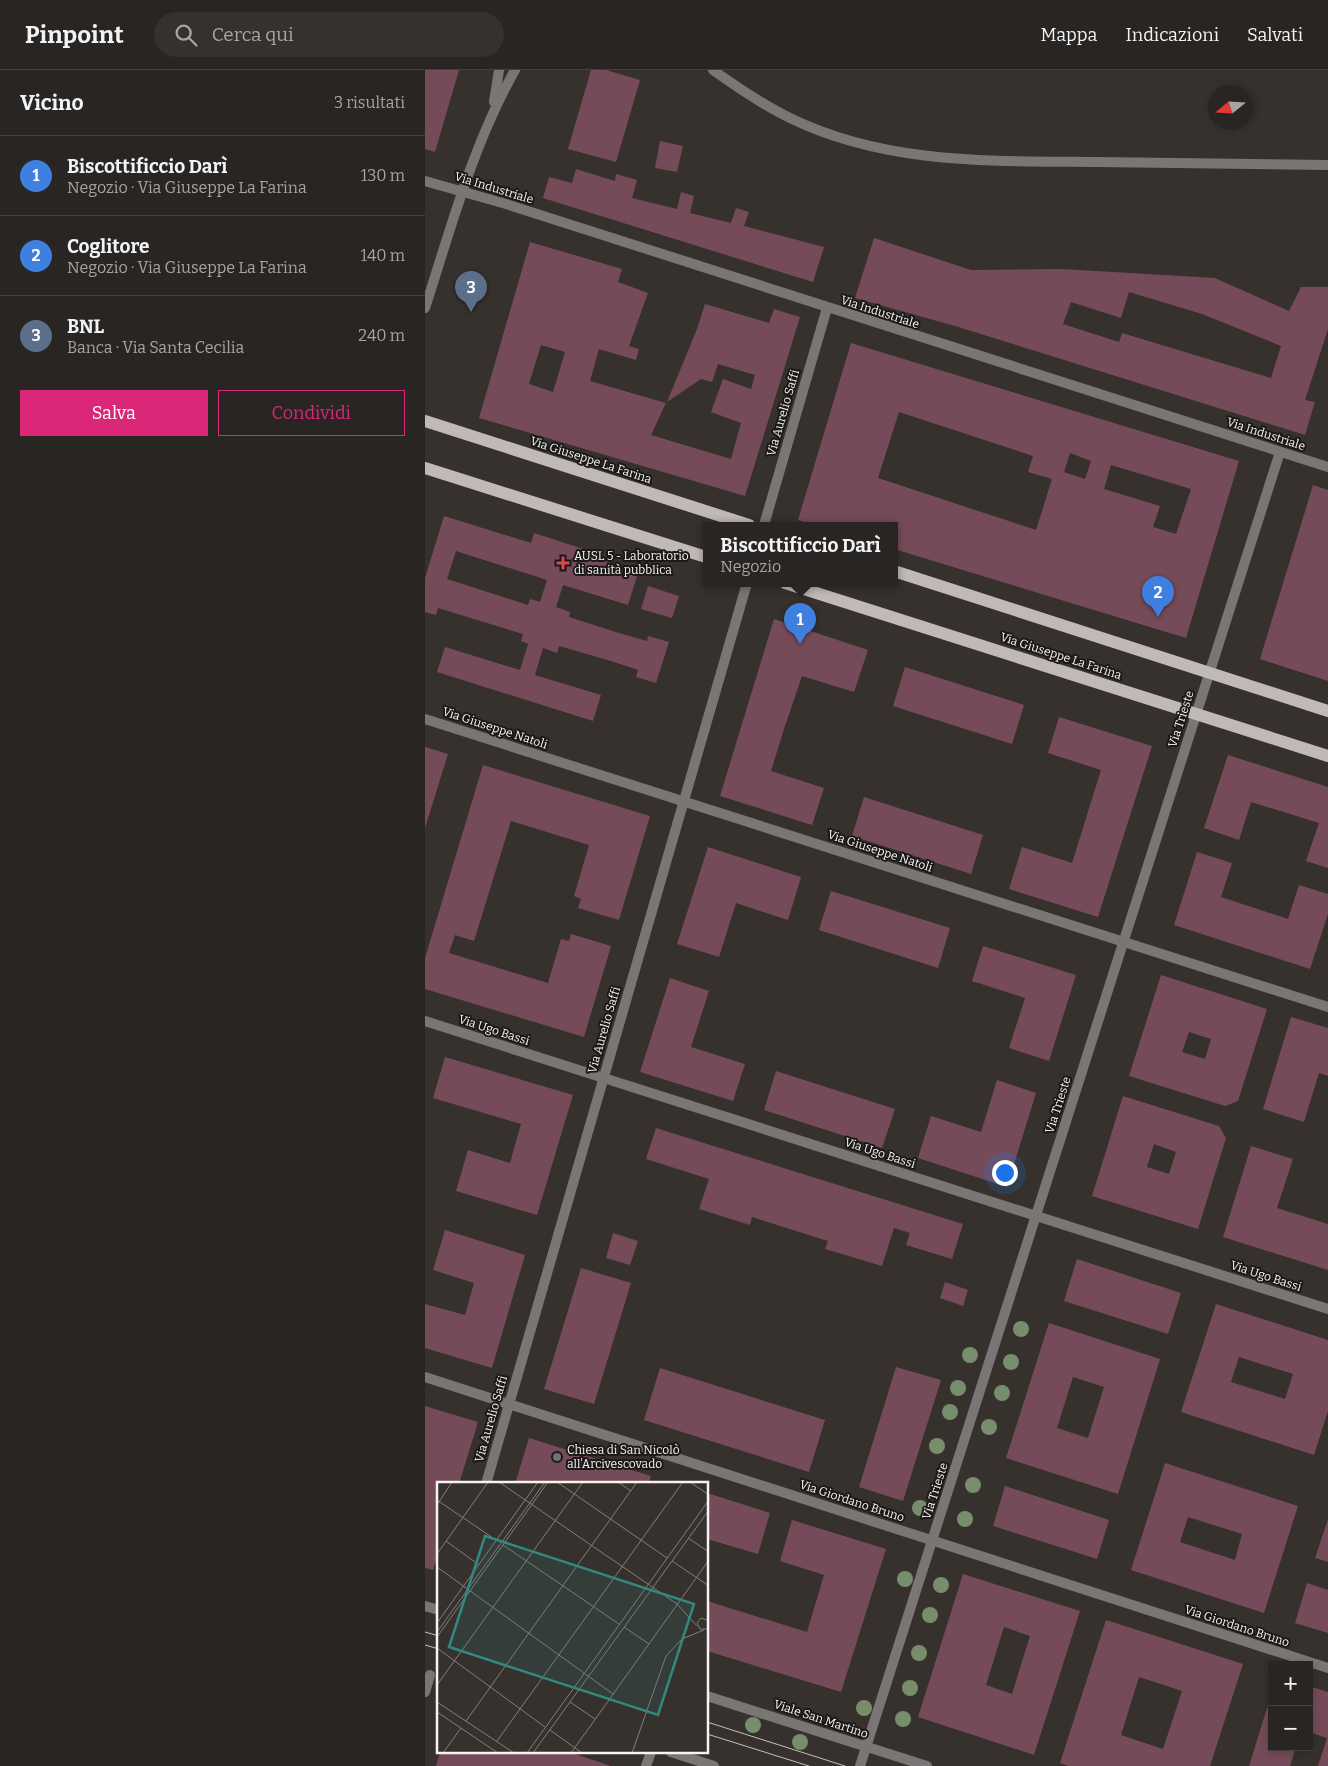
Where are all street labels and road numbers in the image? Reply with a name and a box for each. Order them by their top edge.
street label: Via Industriale [453,169,535,207]
street label: Via Industriale [839,293,921,331]
street label: Via Aurelio Saffi [764,368,802,458]
street label: Via Industriale [1225,415,1307,453]
street label: Via Giuseppe La Farina [529,434,654,486]
street label: Via Giuseppe La Farina [999,630,1124,682]
street label: Via Trieste [1165,689,1197,749]
street label: Via Giuseppe Natoli [441,704,550,752]
street label: Via Giuseppe Natoli [826,827,935,875]
street label: Via Aurelio Saffi [585,985,623,1075]
street label: Via Ugo Bassi [457,1012,532,1048]
street label: Via Trieste [1042,1075,1074,1135]
street label: Via Ugo Bassi [843,1135,918,1171]
street label: Via Ugo Bassi [1229,1258,1304,1294]
street label: Via Aurelio Saffi [472,1374,510,1464]
street label: Via Trieste [919,1461,951,1521]
street label: Via Giordano Bruno [798,1477,906,1525]
street label: Via Giordano Bruno [1183,1602,1291,1650]
street label: Viale San Martino [772,1697,870,1741]

